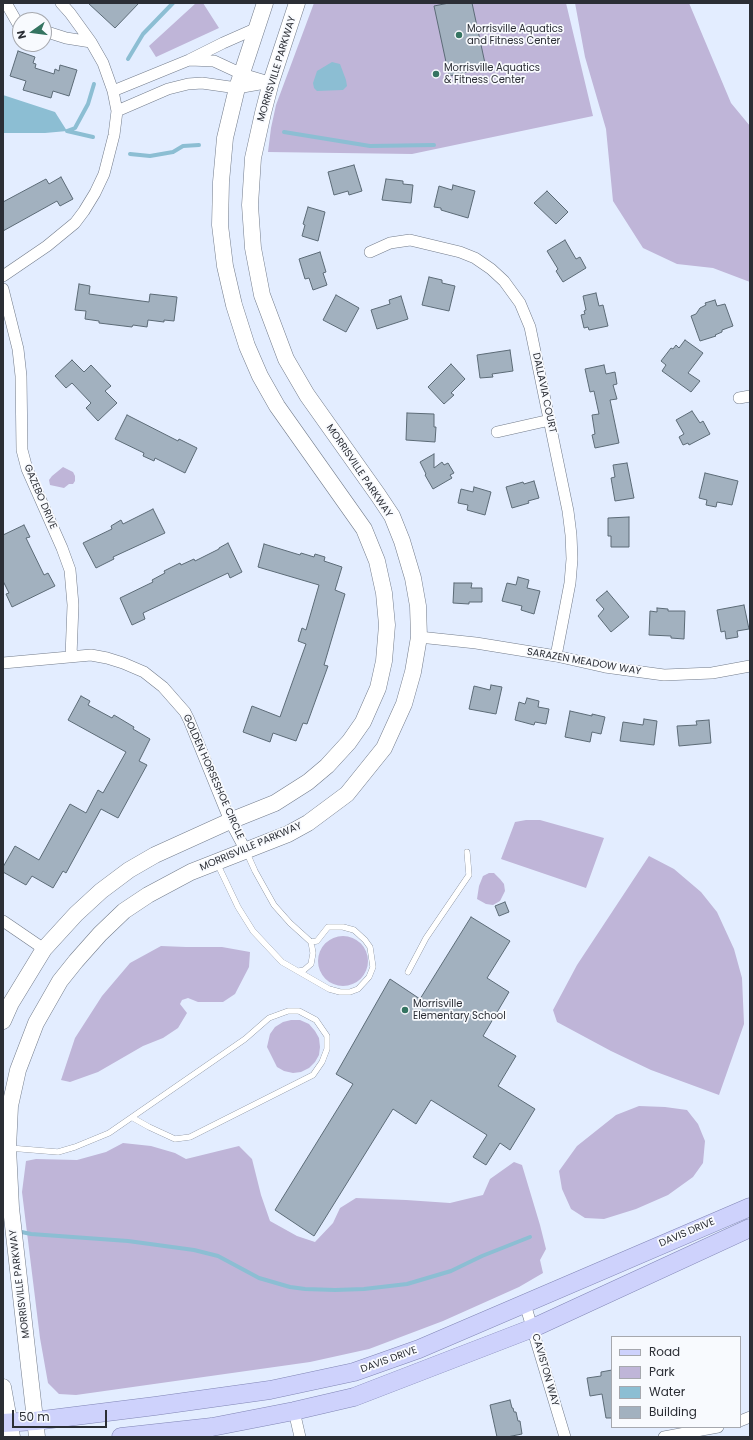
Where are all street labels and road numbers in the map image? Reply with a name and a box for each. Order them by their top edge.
street label: MORRISVILLE PARKWAY [255,15,299,123]
street label: DALLAVIA COURT [530,352,558,434]
street label: MORRISVILLE PARKWAY [323,422,395,520]
street label: GAZEBO DRIVE [21,463,59,531]
street label: SARAZEN MEADOW WAY [526,646,642,678]
street label: GOLDEN HORSESHOE CIRCLE [180,713,246,841]
street label: MORRISVILLE PARKWAY [198,820,304,874]
street label: DAVIS DRIVE [657,1216,717,1250]
street label: MORRISVILLE PARKWAY [7,1229,33,1339]
street label: CAVISTON WAY [529,1332,561,1408]
street label: DAVIS DRIVE [359,1344,419,1376]

